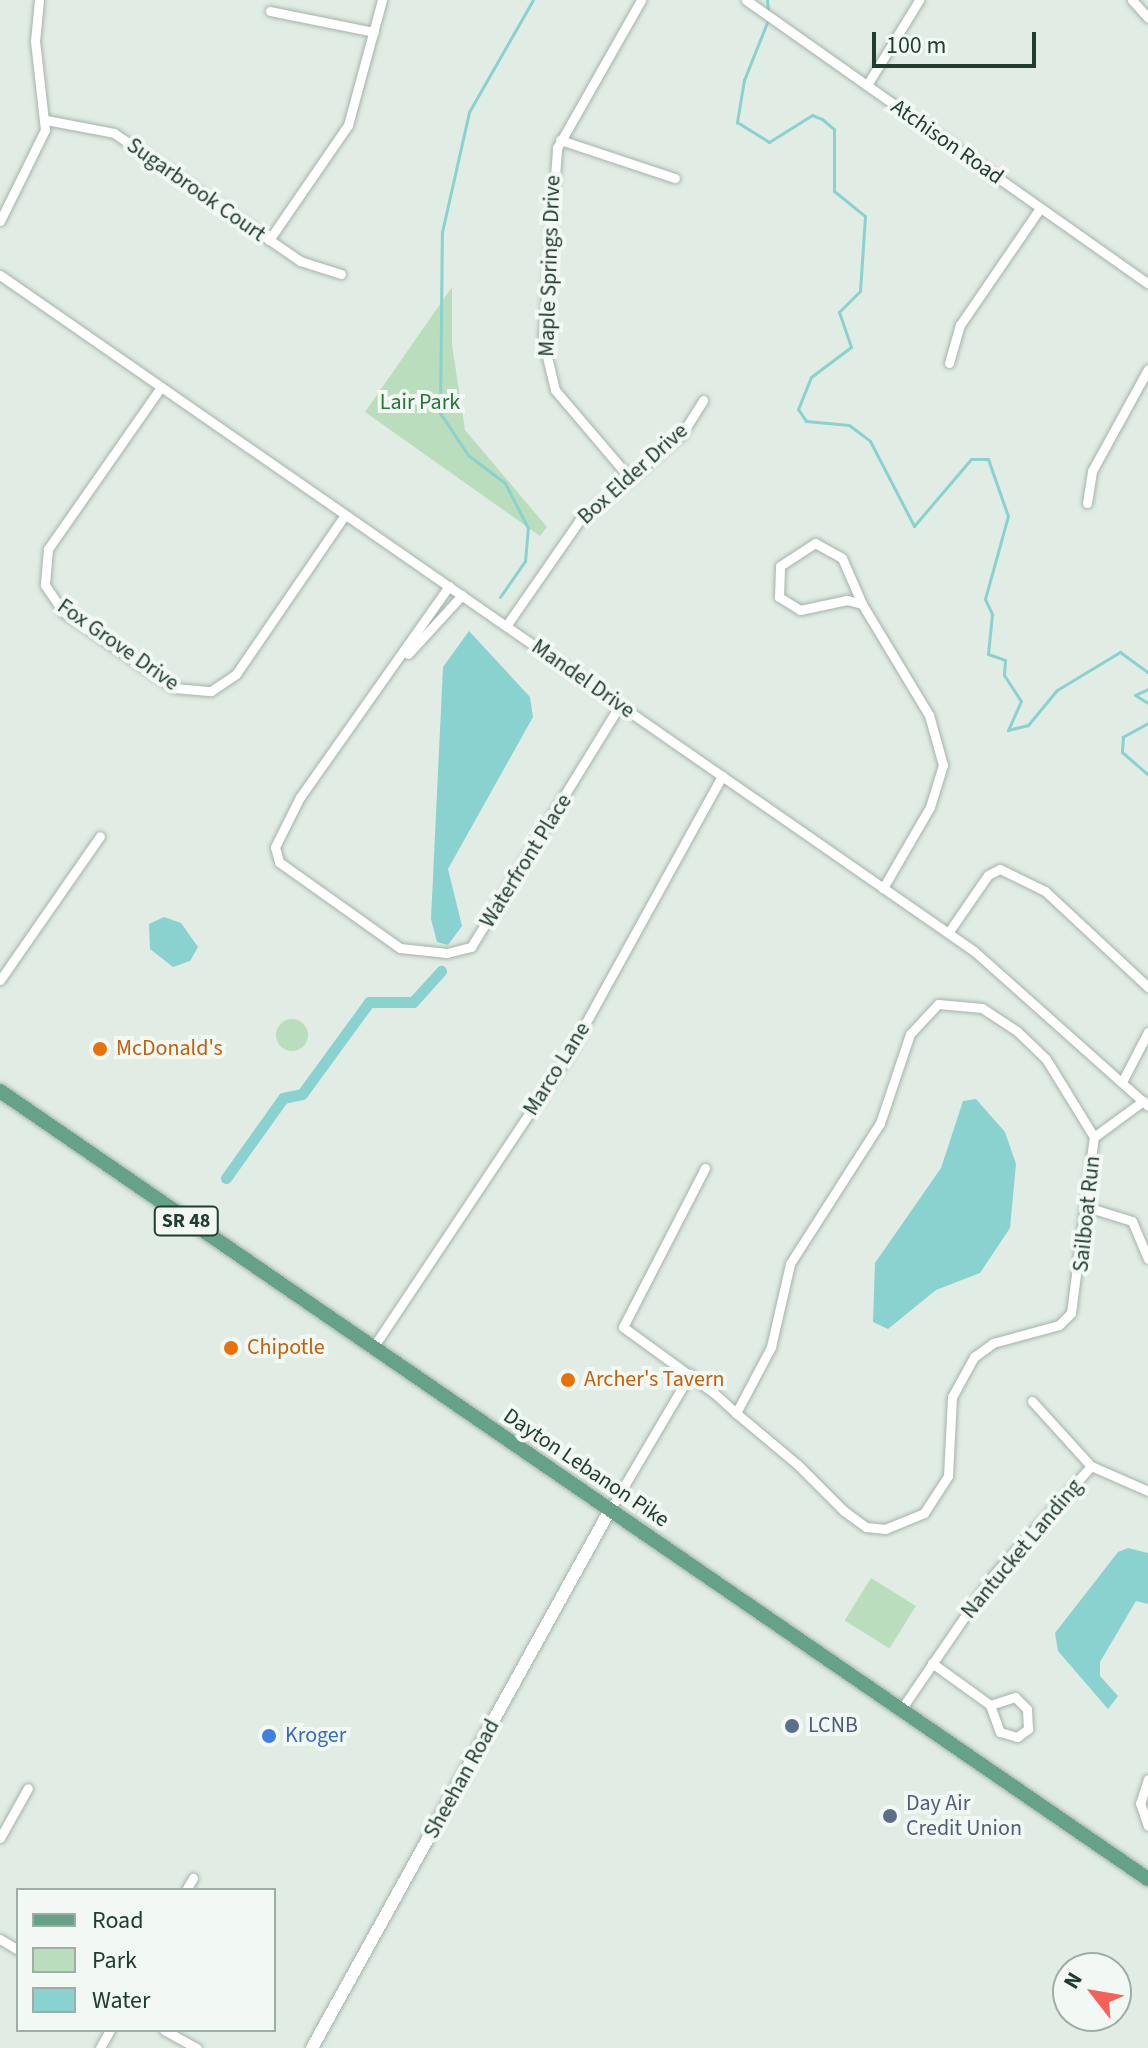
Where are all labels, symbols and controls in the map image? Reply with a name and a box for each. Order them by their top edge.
scale bar [876,16,1040,66]
text: 100 m [886,28,946,63]
street label: Atchison Road [886,94,1008,190]
street label: Sugarbrook Court [121,132,271,248]
street label: Maple Springs Drive [534,175,566,357]
park label: Lair Park [380,390,460,416]
street label: Box Elder Drive [573,418,693,530]
street label: Fox Grove Drive [52,593,184,697]
street label: Mandel Drive [526,634,640,724]
street label: Waterfront Place [474,789,578,933]
street label: Marco Lane [518,1017,596,1121]
place label: McDonald's [116,1036,223,1062]
marker: McDonald's [91,1040,109,1058]
street label: Sailboat Run [1068,1155,1106,1273]
road number: SR 48 [152,1205,220,1237]
place label: Chipotle [247,1335,325,1361]
marker: Chipotle [222,1339,240,1357]
place label: Archer's Tavern [584,1367,725,1393]
marker: Archer's Tavern [559,1371,577,1389]
street label: Dayton Lebanon Pike [498,1403,674,1533]
street label: Nantucket Landing [956,1474,1088,1624]
place label: LCNB [808,1713,858,1739]
street label: Sheehan Road [418,1715,506,1843]
marker: LCNB [783,1717,801,1735]
place label: Kroger [285,1723,346,1749]
marker: Kroger [260,1727,278,1745]
place label: Day Air Credit Union [906,1790,1022,1842]
marker: Day Air Credit Union [881,1807,899,1825]
legend [16,1888,276,2032]
text: Road [92,1903,144,1938]
text: Park [92,1943,137,1978]
north arrow [1052,1952,1132,2032]
text: N [1056,1966,1091,1995]
text: Water [92,1983,150,2018]

